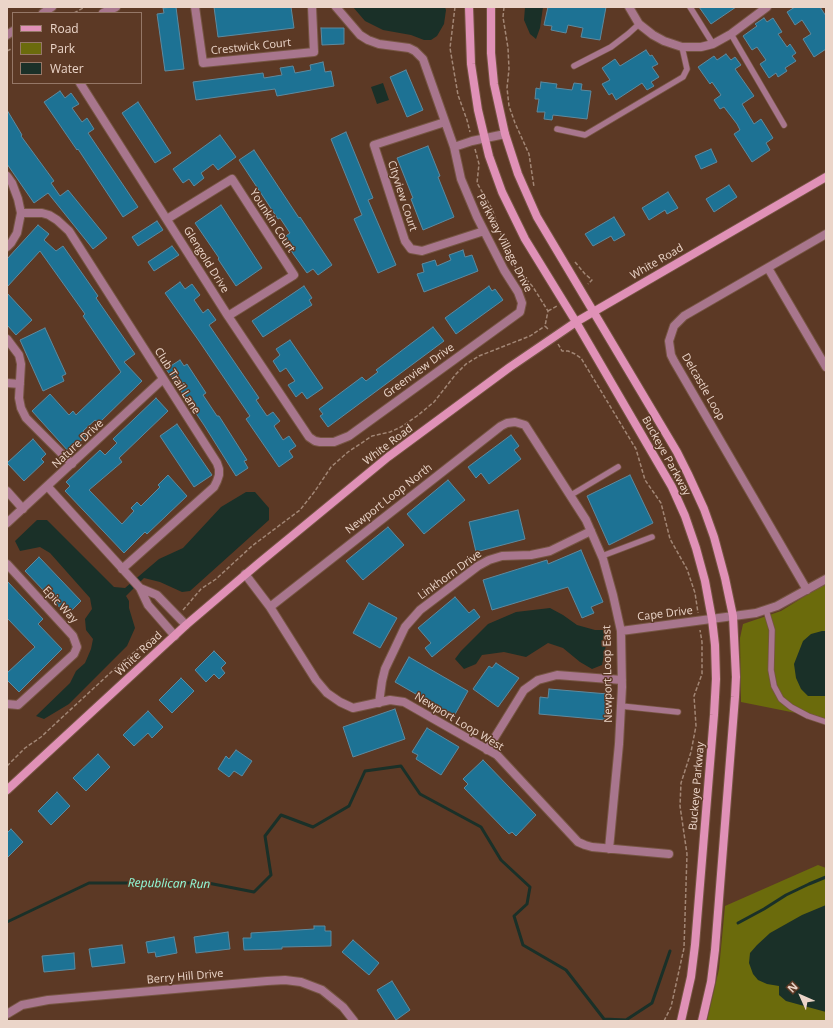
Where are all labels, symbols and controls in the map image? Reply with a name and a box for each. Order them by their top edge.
legend [12,12,142,84]
text: Road [50,20,79,37]
street label: Crestwick Court [210,36,292,58]
text: Park [50,40,75,57]
text: Water [50,60,84,77]
street label: Cityview Court [384,159,420,233]
street label: Younkin Court [247,187,297,255]
street label: Parkway Village Drive [473,191,535,295]
street label: Glengold Drive [180,224,232,296]
street label: White Road [628,242,686,282]
street label: Greenview Drive [381,341,457,401]
street label: Club Trail Lane [151,345,203,417]
street label: Delcastle Loop [679,351,727,423]
street label: Buckeye Parkway [639,414,693,498]
street label: Nature Drive [50,417,106,471]
street label: White Road [361,422,415,468]
street label: Newport Loop North [343,461,435,537]
street label: Linkhorn Drive [416,547,484,603]
street label: Epic Way [40,584,80,626]
street label: Cape Drive [637,604,693,624]
street label: Newport Loop East [601,625,615,723]
street label: White Road [113,629,165,679]
street label: Newport Loop West [412,690,506,754]
street label: Buckeye Parkway [687,741,707,831]
water label: Republican Run [128,876,210,892]
street label: Berry Hill Drive [146,967,224,987]
north arrow [781,976,821,1016]
text: N [784,979,801,996]

